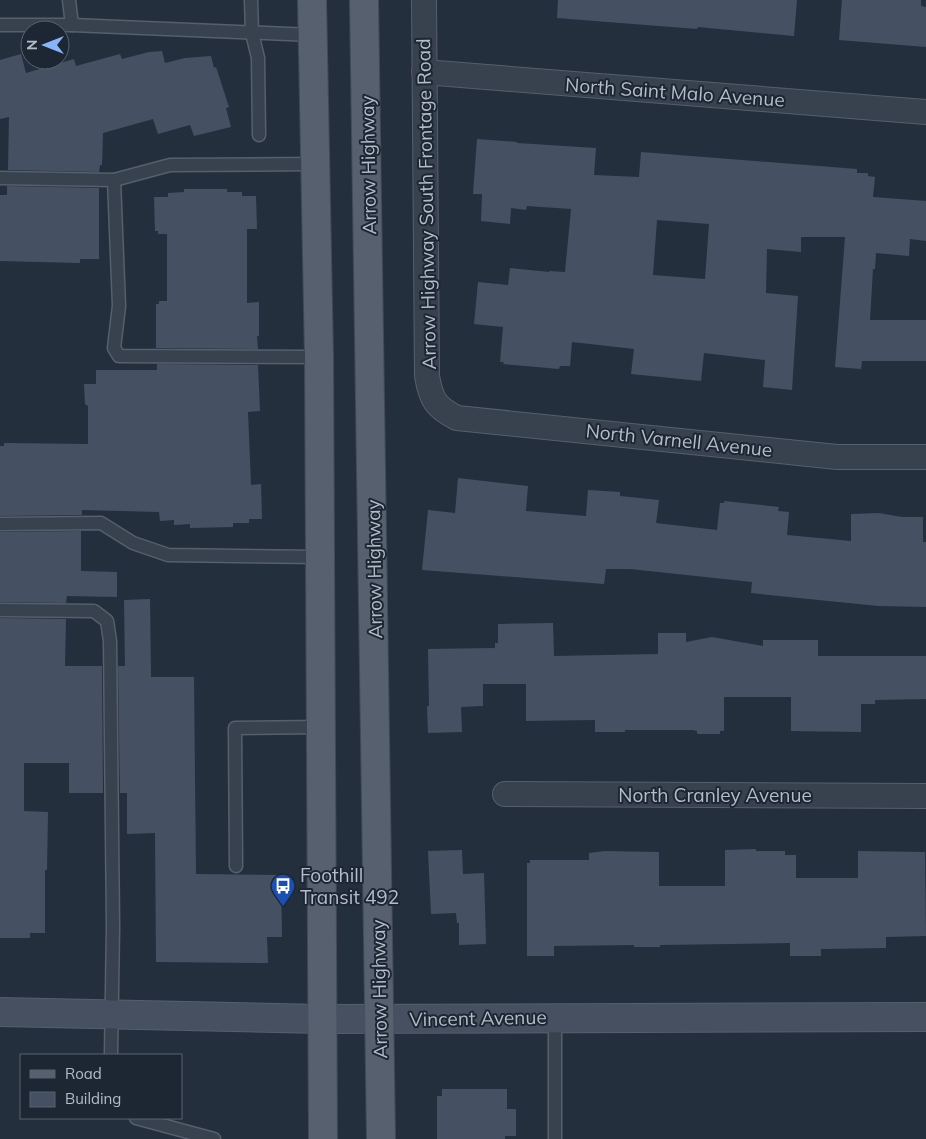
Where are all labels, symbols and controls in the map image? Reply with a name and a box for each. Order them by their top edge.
north arrow [20,20,70,70]
street label: Arrow Highway South Frontage Road [411,38,441,370]
text: N [23,40,41,50]
street label: North Saint Malo Avenue [564,72,786,112]
street label: Arrow Highway [355,95,381,235]
street label: North Varnell Avenue [585,418,773,462]
street label: Arrow Highway [361,499,387,639]
street label: North Cranley Avenue [618,783,812,807]
place label: Foothill Transit 492 [300,863,399,909]
bus stop icon: Foothill Transit 492 [270,873,296,907]
street label: Arrow Highway [366,919,392,1059]
street label: Vincent Avenue [409,1005,547,1031]
legend [20,1054,182,1119]
text: Road [65,1064,102,1083]
text: Building [65,1089,121,1108]

